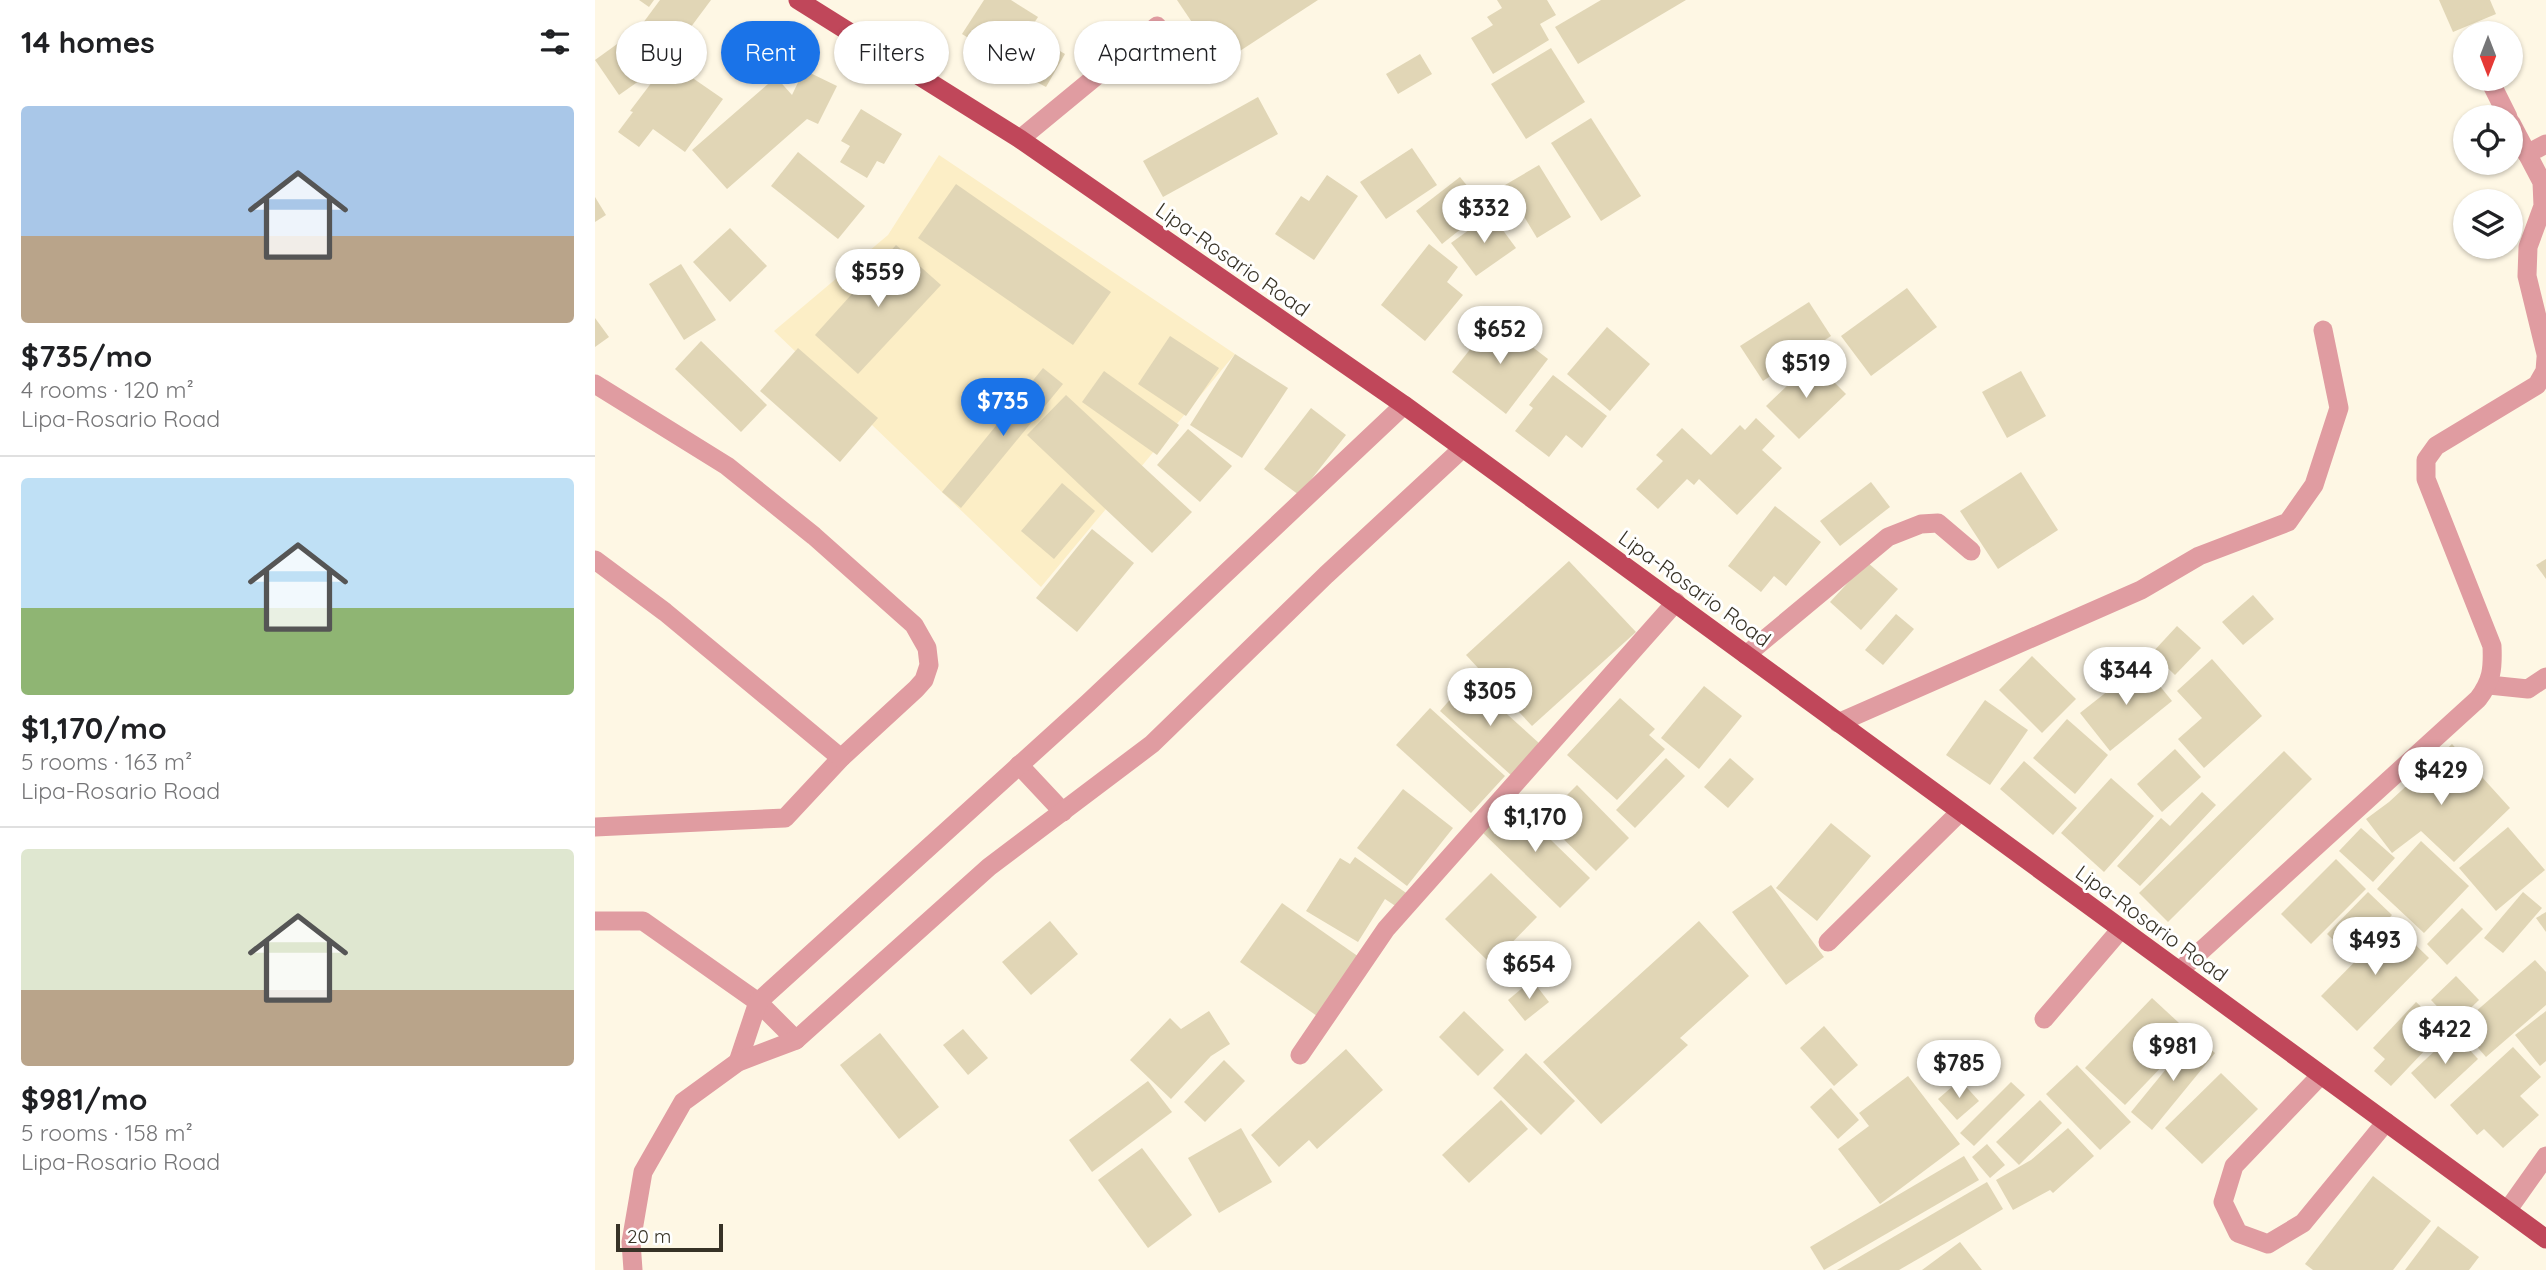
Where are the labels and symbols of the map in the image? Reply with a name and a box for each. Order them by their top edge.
north arrow [2453,21,2523,91]
pin: $332 [1443,186,1525,245]
street label: Lipa-Rosario Road [1151,196,1315,322]
pin: $559 [837,250,919,309]
pin: $652 [1459,306,1541,366]
pin: $519 [1765,340,1847,400]
pin: $735 [962,378,1044,438]
street label: Lipa-Rosario Road [1614,524,1776,652]
pin: $344 [2085,648,2167,707]
pin: $305 [1449,668,1531,728]
pin: $429 [2400,748,2482,807]
pin: $1,170 [1478,794,1592,854]
street label: Lipa-Rosario Road [2071,859,2233,987]
pin: $493 [2334,918,2416,977]
pin: $654 [1488,942,1570,1001]
pin: $422 [2404,1006,2486,1066]
pin: $981 [2132,1024,2214,1083]
pin: $785 [1918,1040,2000,1100]
scale bar [616,1221,723,1253]

